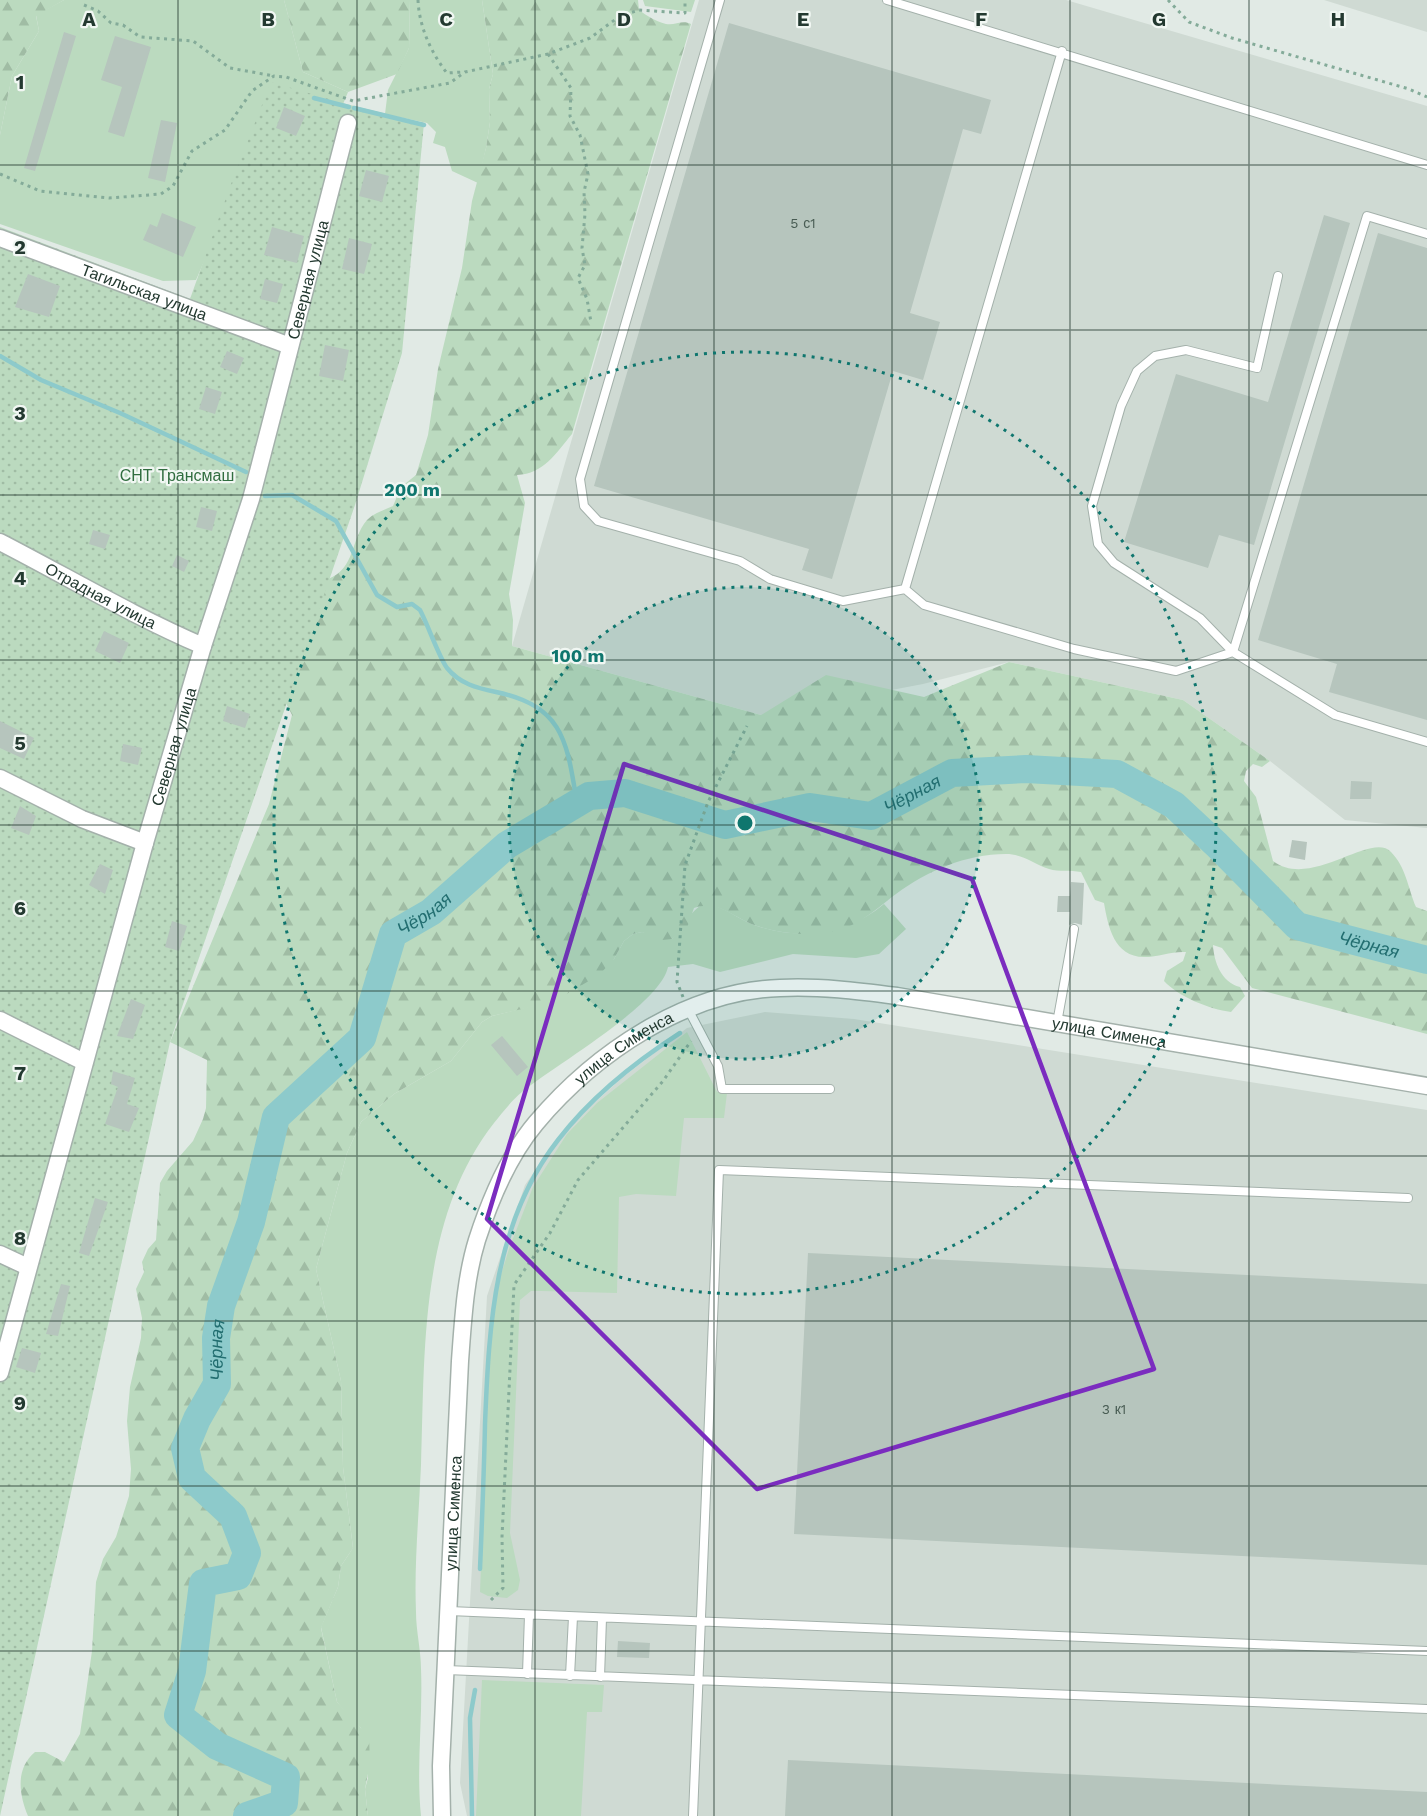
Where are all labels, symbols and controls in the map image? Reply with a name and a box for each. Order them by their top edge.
text: A [82,7,96,31]
text: B [261,7,275,31]
text: C [439,7,453,31]
text: D [617,7,631,31]
text: E [797,7,809,31]
text: F [975,7,987,31]
text: G [1152,7,1166,31]
text: H [1331,7,1345,31]
text: 1 [16,70,24,94]
house number: 5 с1 [790,215,816,231]
street label: Северная улица [284,218,333,341]
text: 2 [14,235,26,259]
street label: Тагильская улица [79,260,210,324]
text: 3 [14,401,26,425]
park label: СНТ Трансмаш [120,466,234,485]
text: 200 m [384,479,440,500]
street label: Отрадная улица [42,559,159,633]
text: 4 [14,566,27,590]
text: 100 m [551,645,605,666]
street label: Северная улица [147,685,200,808]
text: 5 [14,731,26,755]
water label: Чёрная [880,770,945,817]
centre of rings [735,813,755,833]
water label: Чёрная [393,888,456,939]
text: 6 [14,896,26,920]
water label: Чёрная [1337,926,1402,962]
street label: улица Сименса [571,1008,676,1088]
street label: улица Сименса [1051,1013,1168,1052]
text: 7 [14,1061,26,1085]
text: 8 [14,1226,26,1250]
water label: Чёрная [205,1317,229,1381]
text: 9 [14,1391,26,1415]
house number: 3 к1 [1102,1401,1126,1417]
street label: улица Сименса [441,1455,466,1572]

